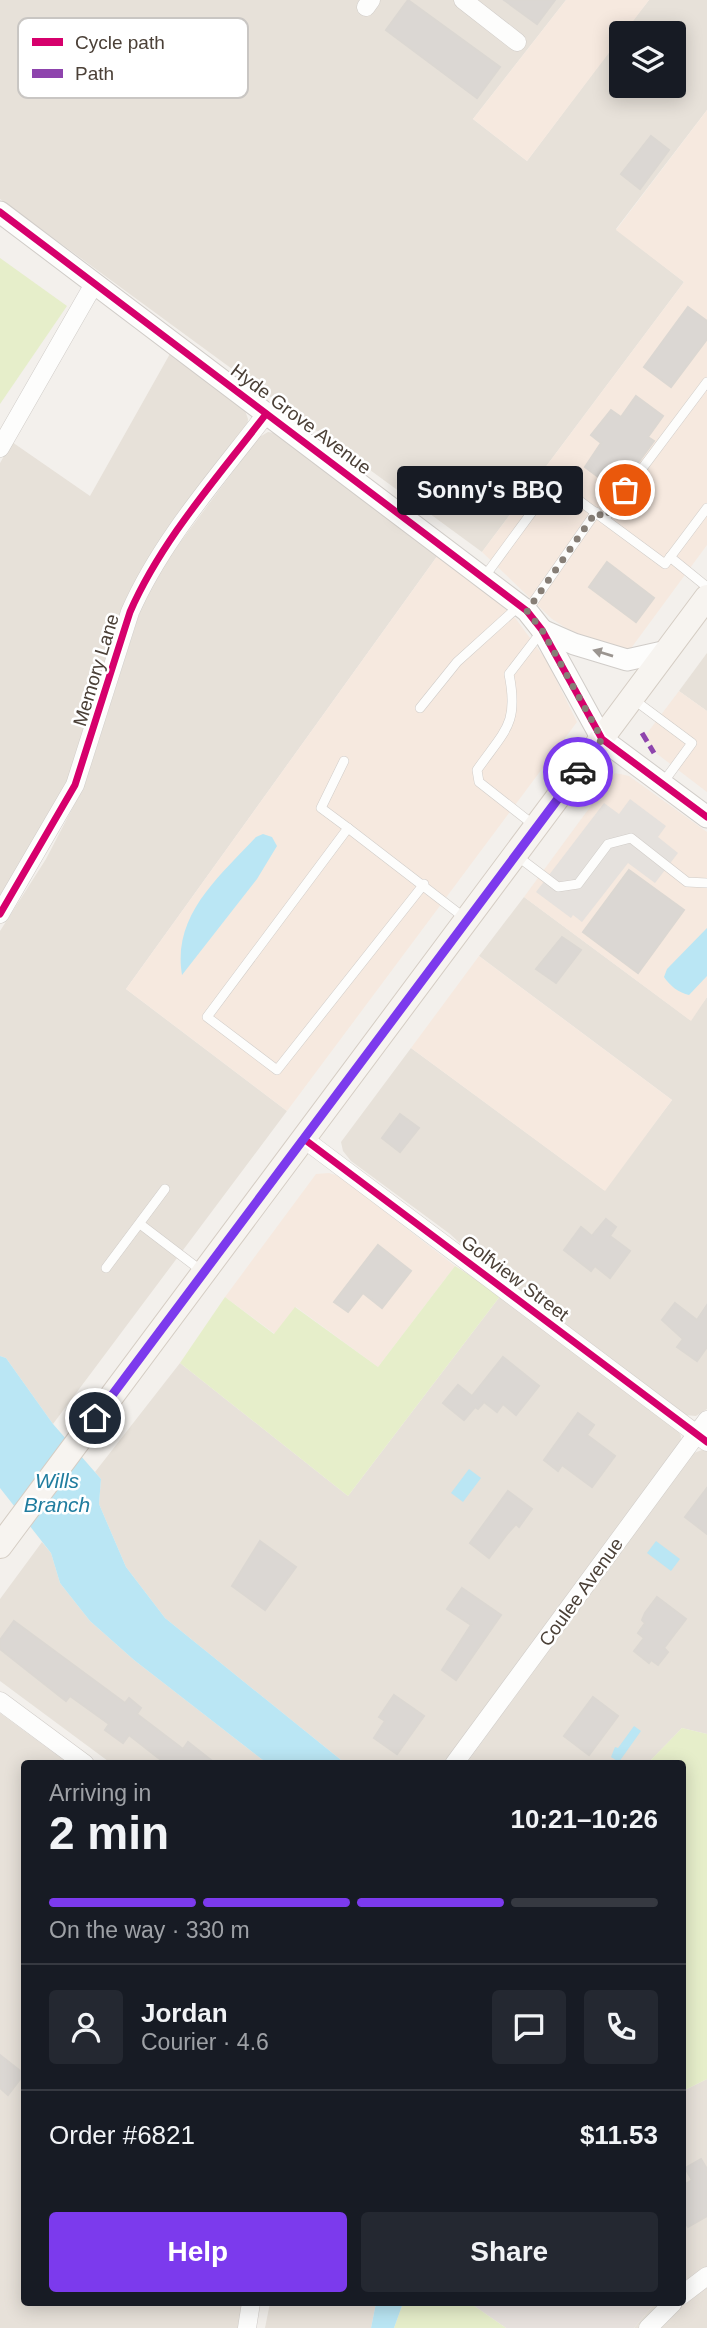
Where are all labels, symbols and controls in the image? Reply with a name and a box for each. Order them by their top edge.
legend [18,18,248,98]
map controls [609,21,686,98]
button: layers [609,21,686,98]
text: Cycle path [75,32,165,53]
text: Path [75,63,114,84]
street label: Hyde Grove Avenue [227,360,375,478]
pin [595,460,655,520]
callout: Sonny's BBQ [398,466,583,514]
icon: bag [606,471,644,509]
text: Sonny's BBQ [417,477,563,503]
street label: Memory Lane [69,611,123,729]
one-way arrow [593,647,614,657]
courier [543,737,613,807]
icon: car [559,753,597,791]
street label: Golfview Street [457,1231,573,1326]
pin [65,1388,125,1448]
icon: home [76,1399,114,1437]
water label: Wills Branch [24,1469,90,1516]
street label: Coulee Avenue [535,1534,627,1650]
text: Arriving in [49,1780,151,1806]
text: 10:21–10:26 [511,1804,658,1834]
text: 2 min [49,1807,169,1859]
text: On the way · 330 m [49,1917,250,1943]
button: person [49,1990,123,2064]
button: chat [492,1990,566,2064]
button: phone [584,1990,658,2064]
text: Jordan [141,1998,228,2028]
text: Courier · 4.6 [141,2029,269,2055]
text: Order #6821 [49,2120,195,2150]
text: $11.53 [580,2120,658,2150]
button: Help [49,2212,347,2292]
button: Share [361,2212,658,2292]

